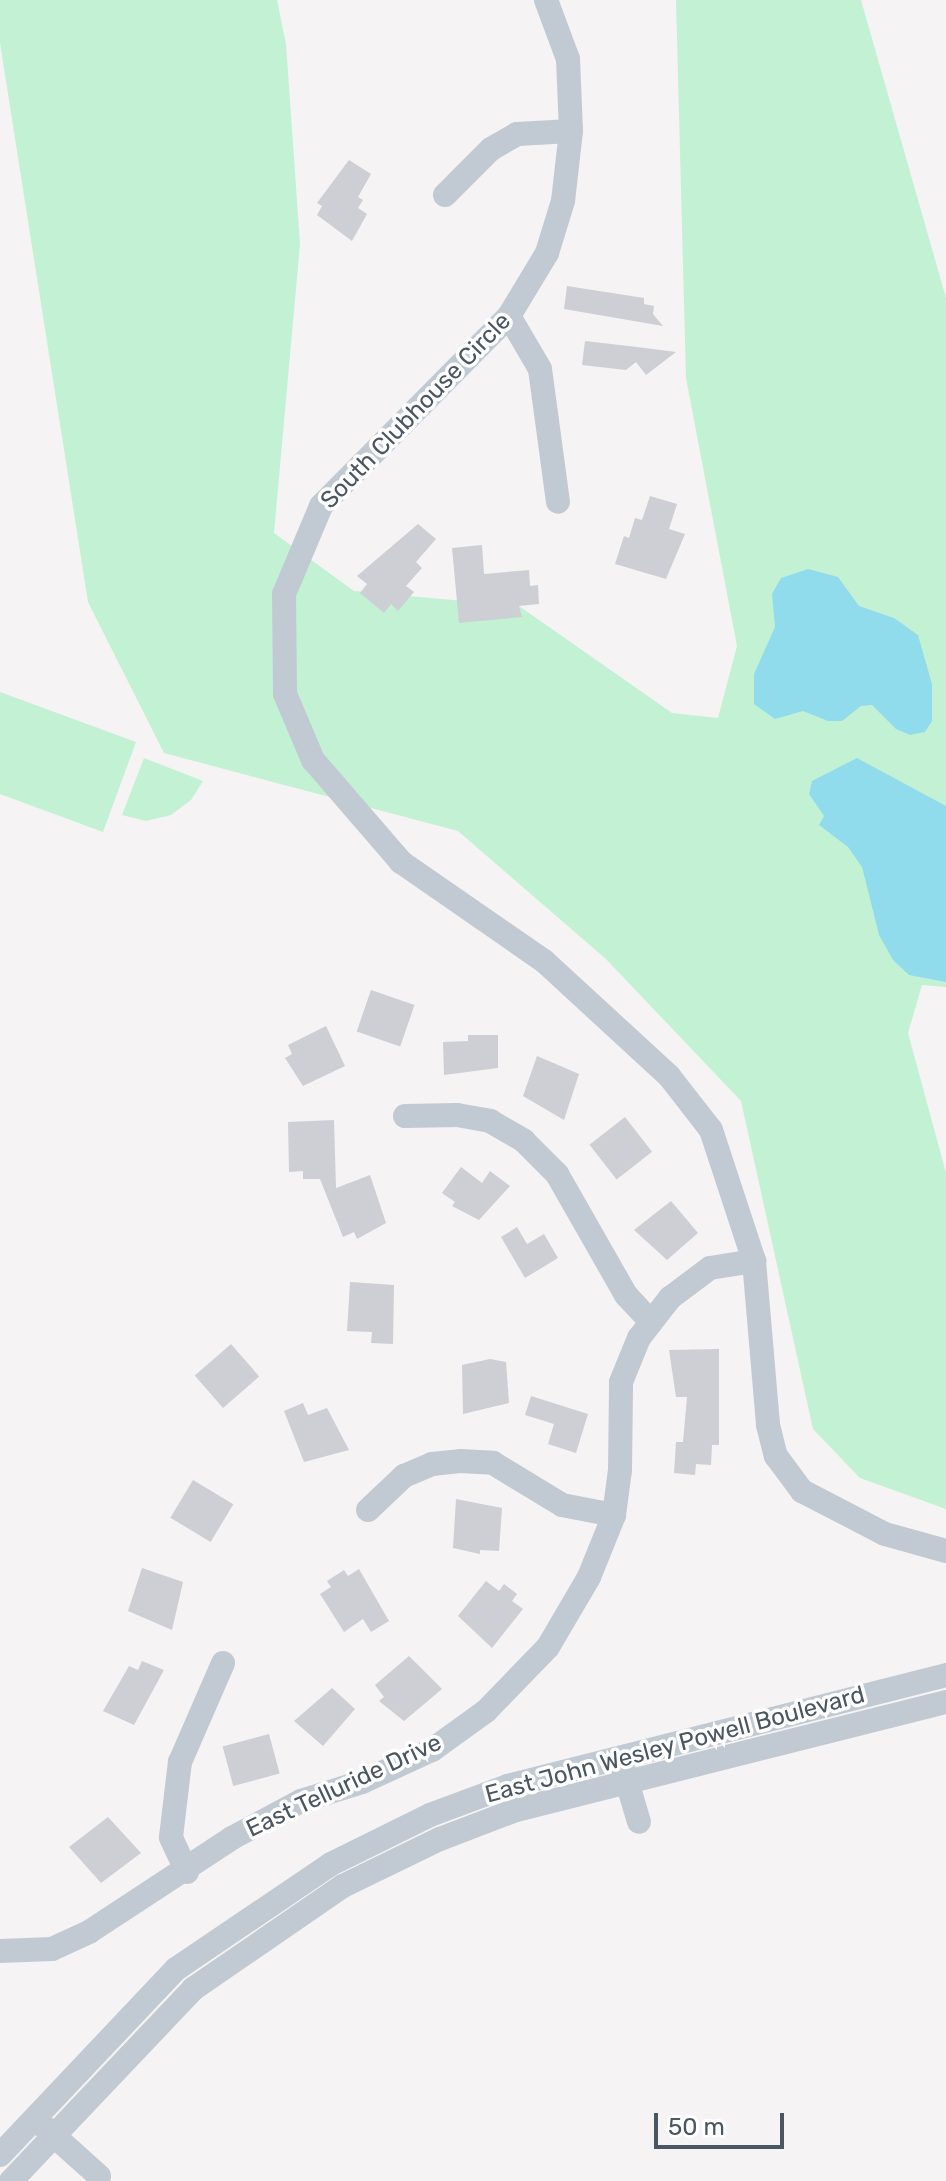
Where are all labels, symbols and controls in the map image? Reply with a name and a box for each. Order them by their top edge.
street label: South Clubhouse Circle [315,307,517,515]
street label: East John Wesley Powell Boulevard [482,1680,868,1810]
street label: East Telluride Drive [242,1728,446,1844]
scale bar [658,2097,788,2147]
text: 50 m [668,2113,725,2141]

